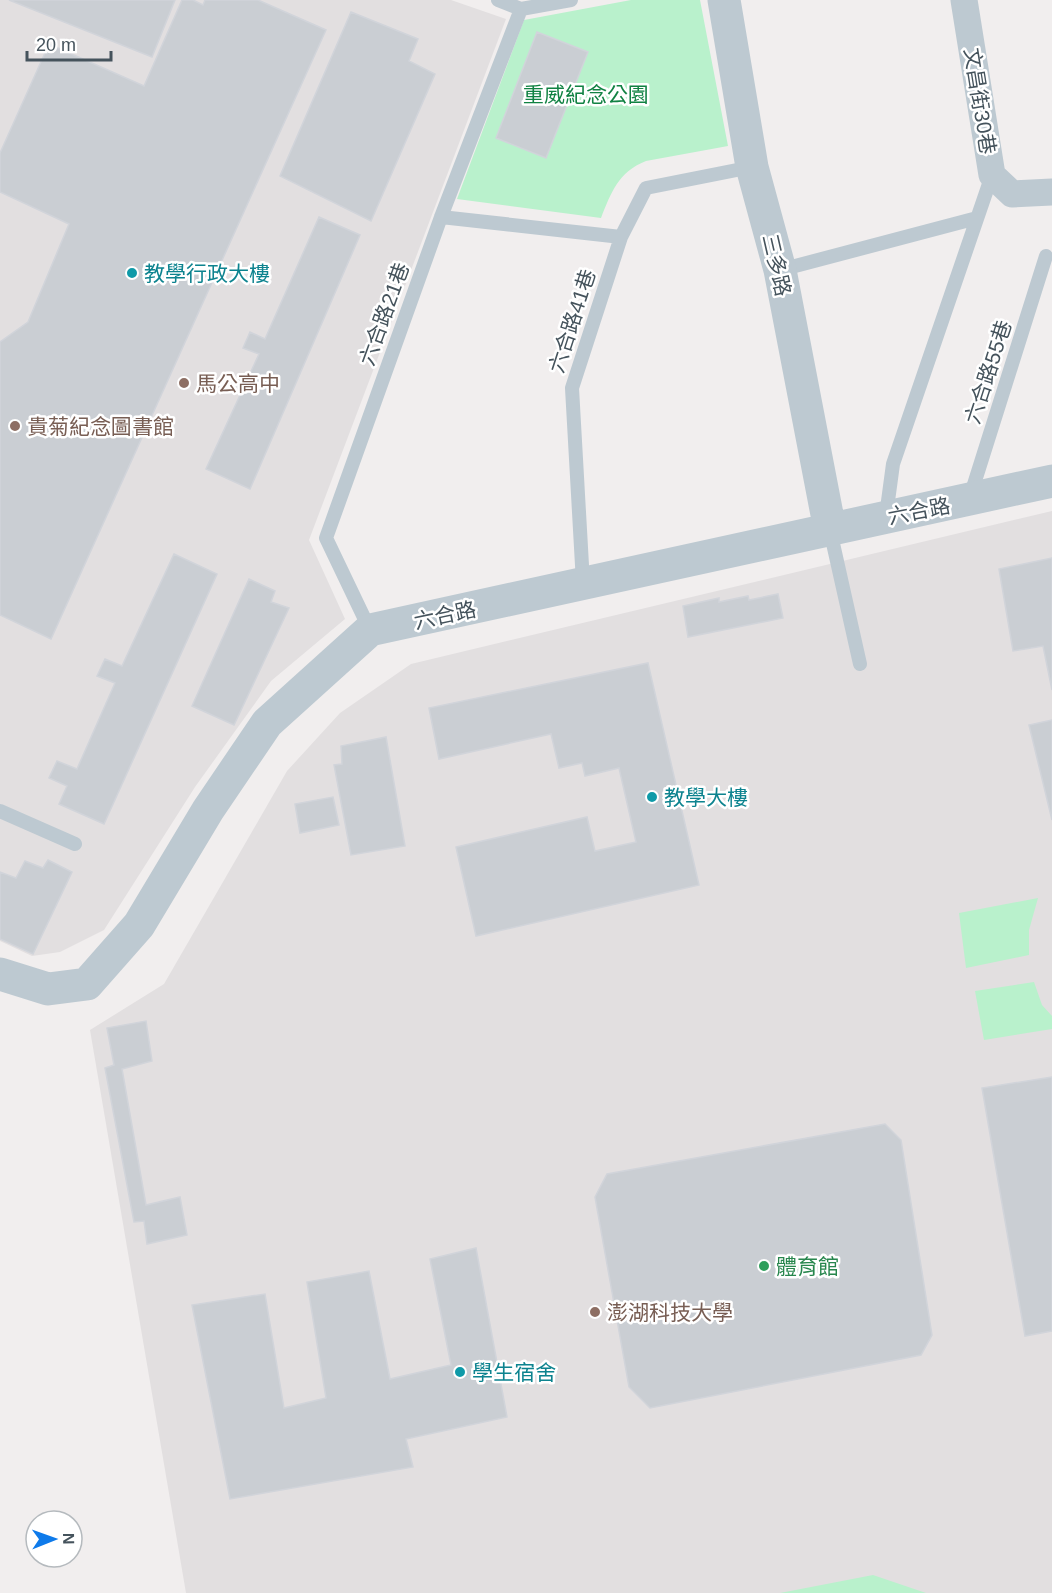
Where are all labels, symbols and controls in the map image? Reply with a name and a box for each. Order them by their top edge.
scale bar [27,24,111,62]
text: 20 m [36,35,76,55]
street label: 文昌街30巷 [960,46,1000,156]
park label: 重威紀念公園 [523,83,649,106]
street label: 三多路 [759,232,795,298]
street label: 六合路21巷 [355,260,413,368]
place label: 教學行政大樓 [144,262,270,285]
marker: 教學行政大樓 [125,266,139,280]
street label: 六合路41巷 [544,266,600,376]
street label: 六合路55巷 [960,317,1016,427]
place label: 馬公高中 [196,372,280,395]
marker: 馬公高中 [177,376,191,390]
place label: 貴菊紀念圖書館 [27,415,174,438]
marker: 貴菊紀念圖書館 [8,419,22,433]
street label: 六合路 [886,494,952,528]
street label: 六合路 [412,597,478,633]
place label: 教學大樓 [664,786,748,809]
marker: 教學大樓 [645,790,659,804]
place label: 體育館 [776,1255,839,1278]
marker: 體育館 [757,1259,771,1273]
place label: 澎湖科技大學 [607,1301,733,1324]
marker: 澎湖科技大學 [588,1305,602,1319]
place label: 學生宿舍 [472,1361,556,1384]
marker: 學生宿舍 [453,1365,467,1379]
north arrow [24,1509,84,1569]
text: N [60,1533,77,1545]

